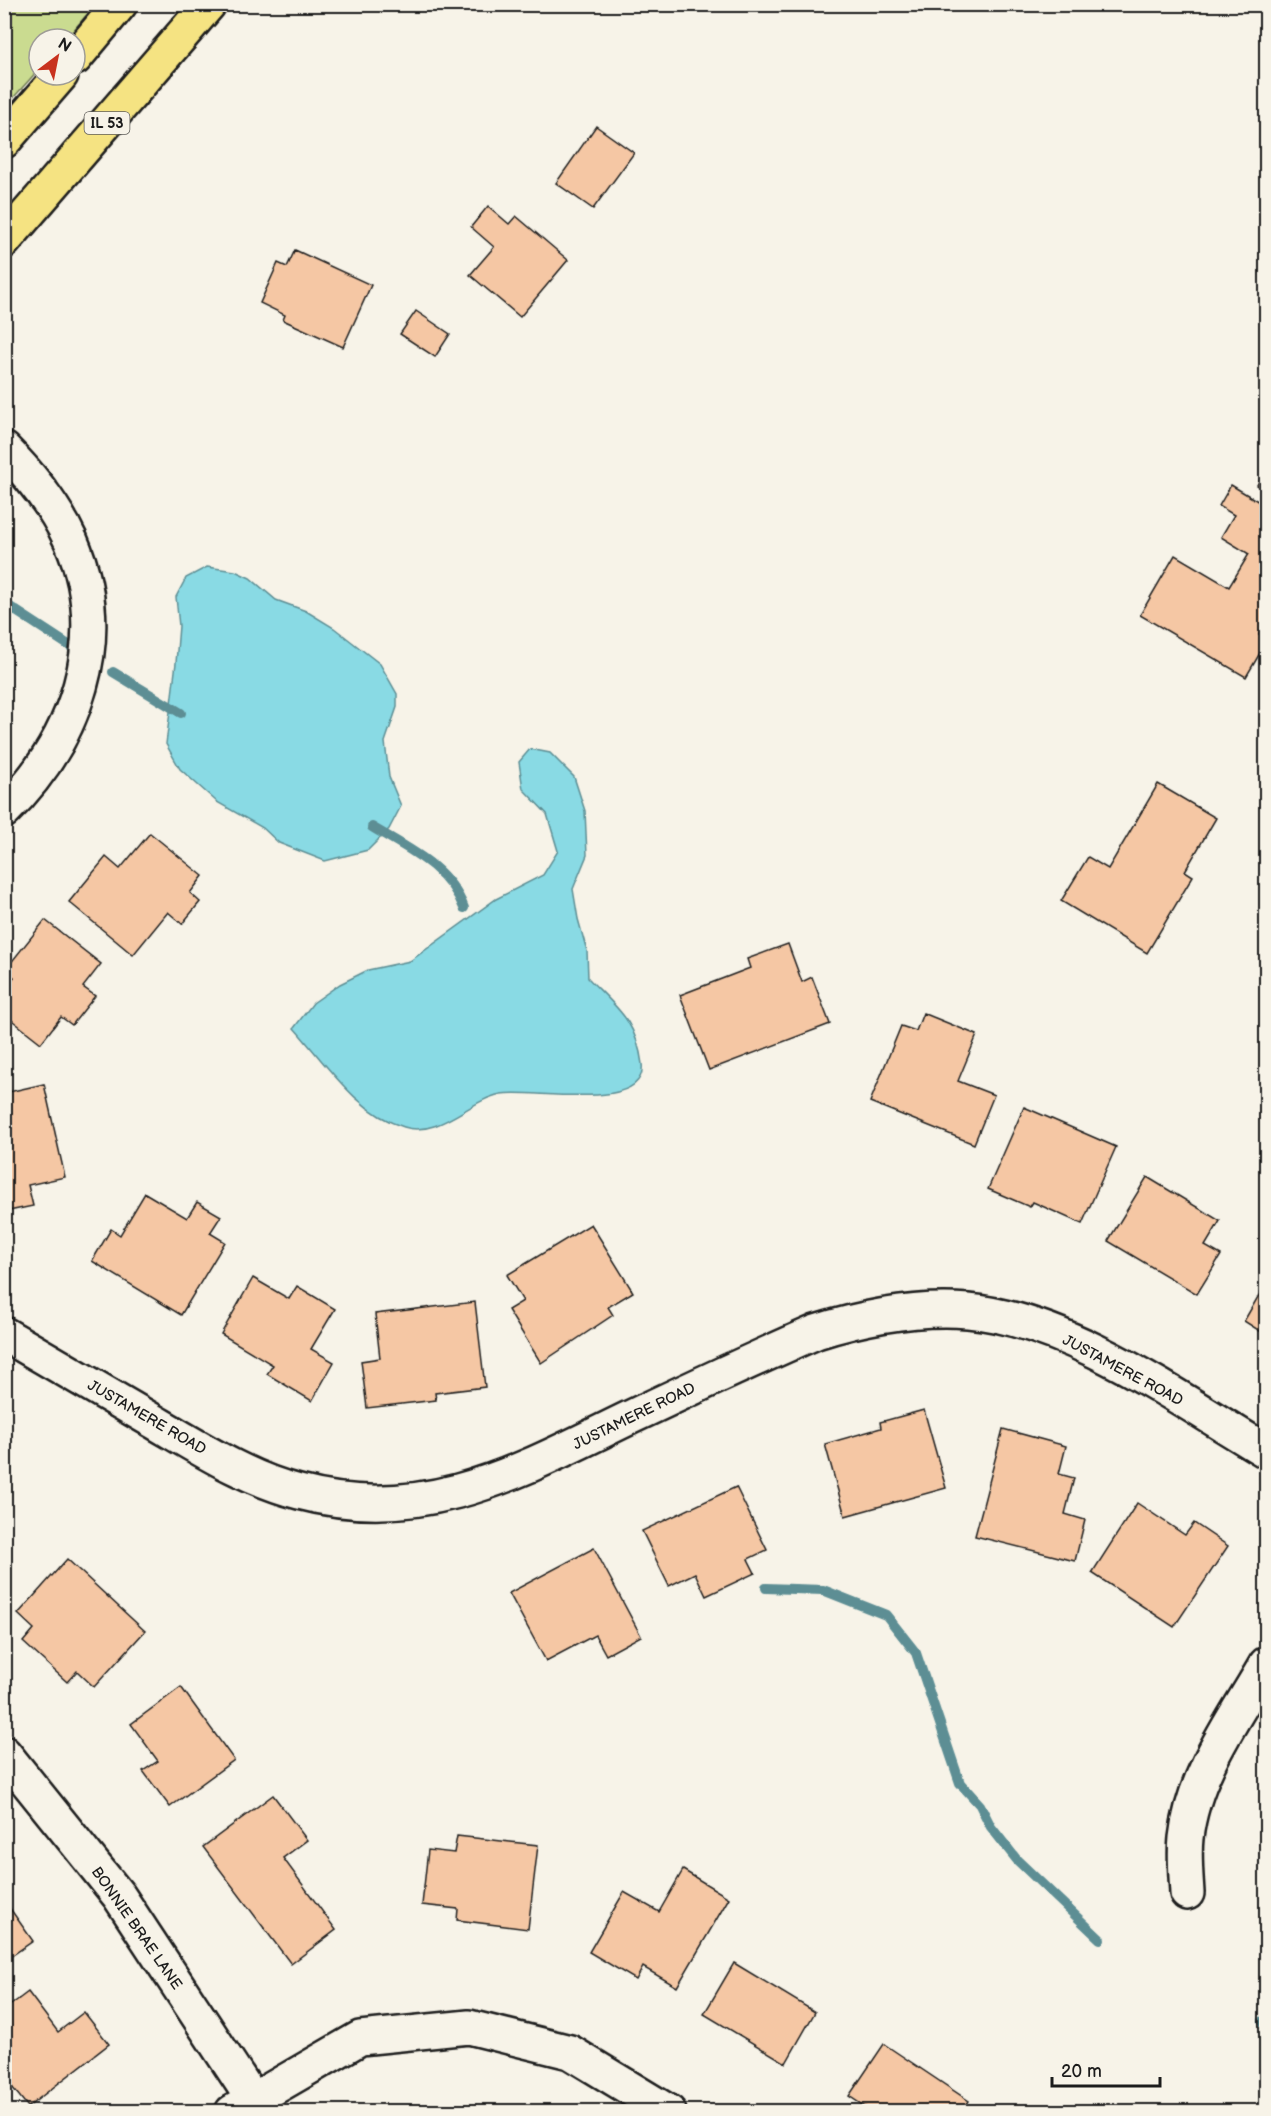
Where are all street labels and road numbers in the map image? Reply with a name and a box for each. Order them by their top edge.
road number: IL 53 [84,112,130,134]
street label: JUSTAMERE ROAD [1059,1331,1186,1410]
street label: JUSTAMERE ROAD [84,1376,209,1459]
street label: JUSTAMERE ROAD [570,1379,699,1454]
street label: BONNIE BRAE LANE [87,1863,186,1994]

